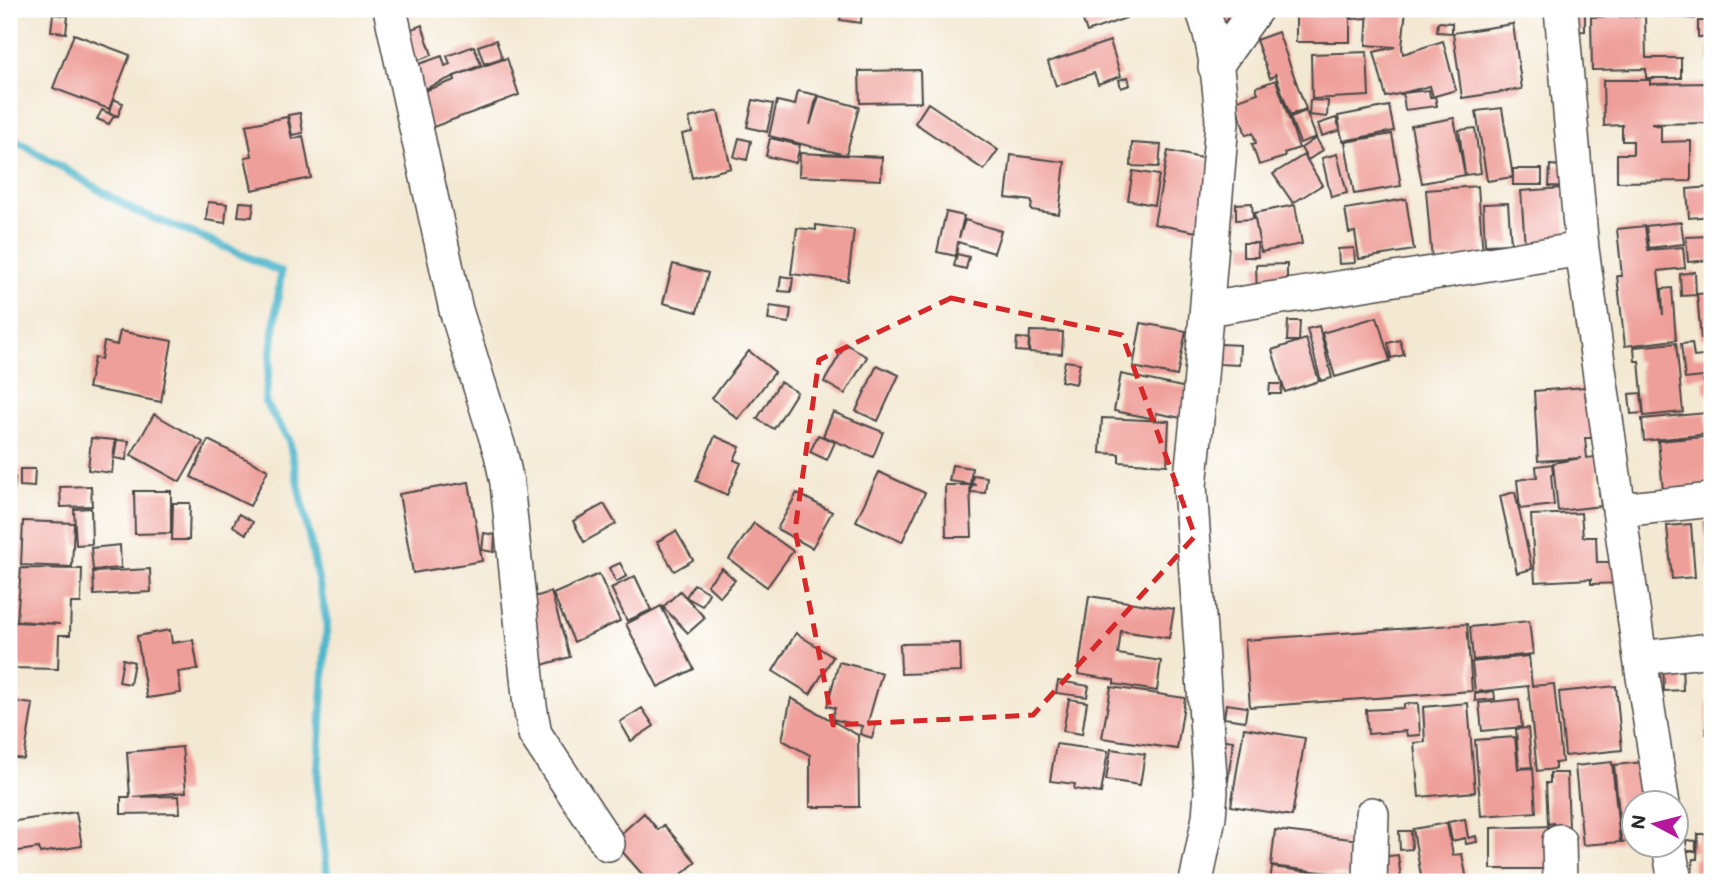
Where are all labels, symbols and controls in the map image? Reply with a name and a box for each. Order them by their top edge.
north arrow [1620,790,1690,860]
text: N [1624,813,1651,831]

